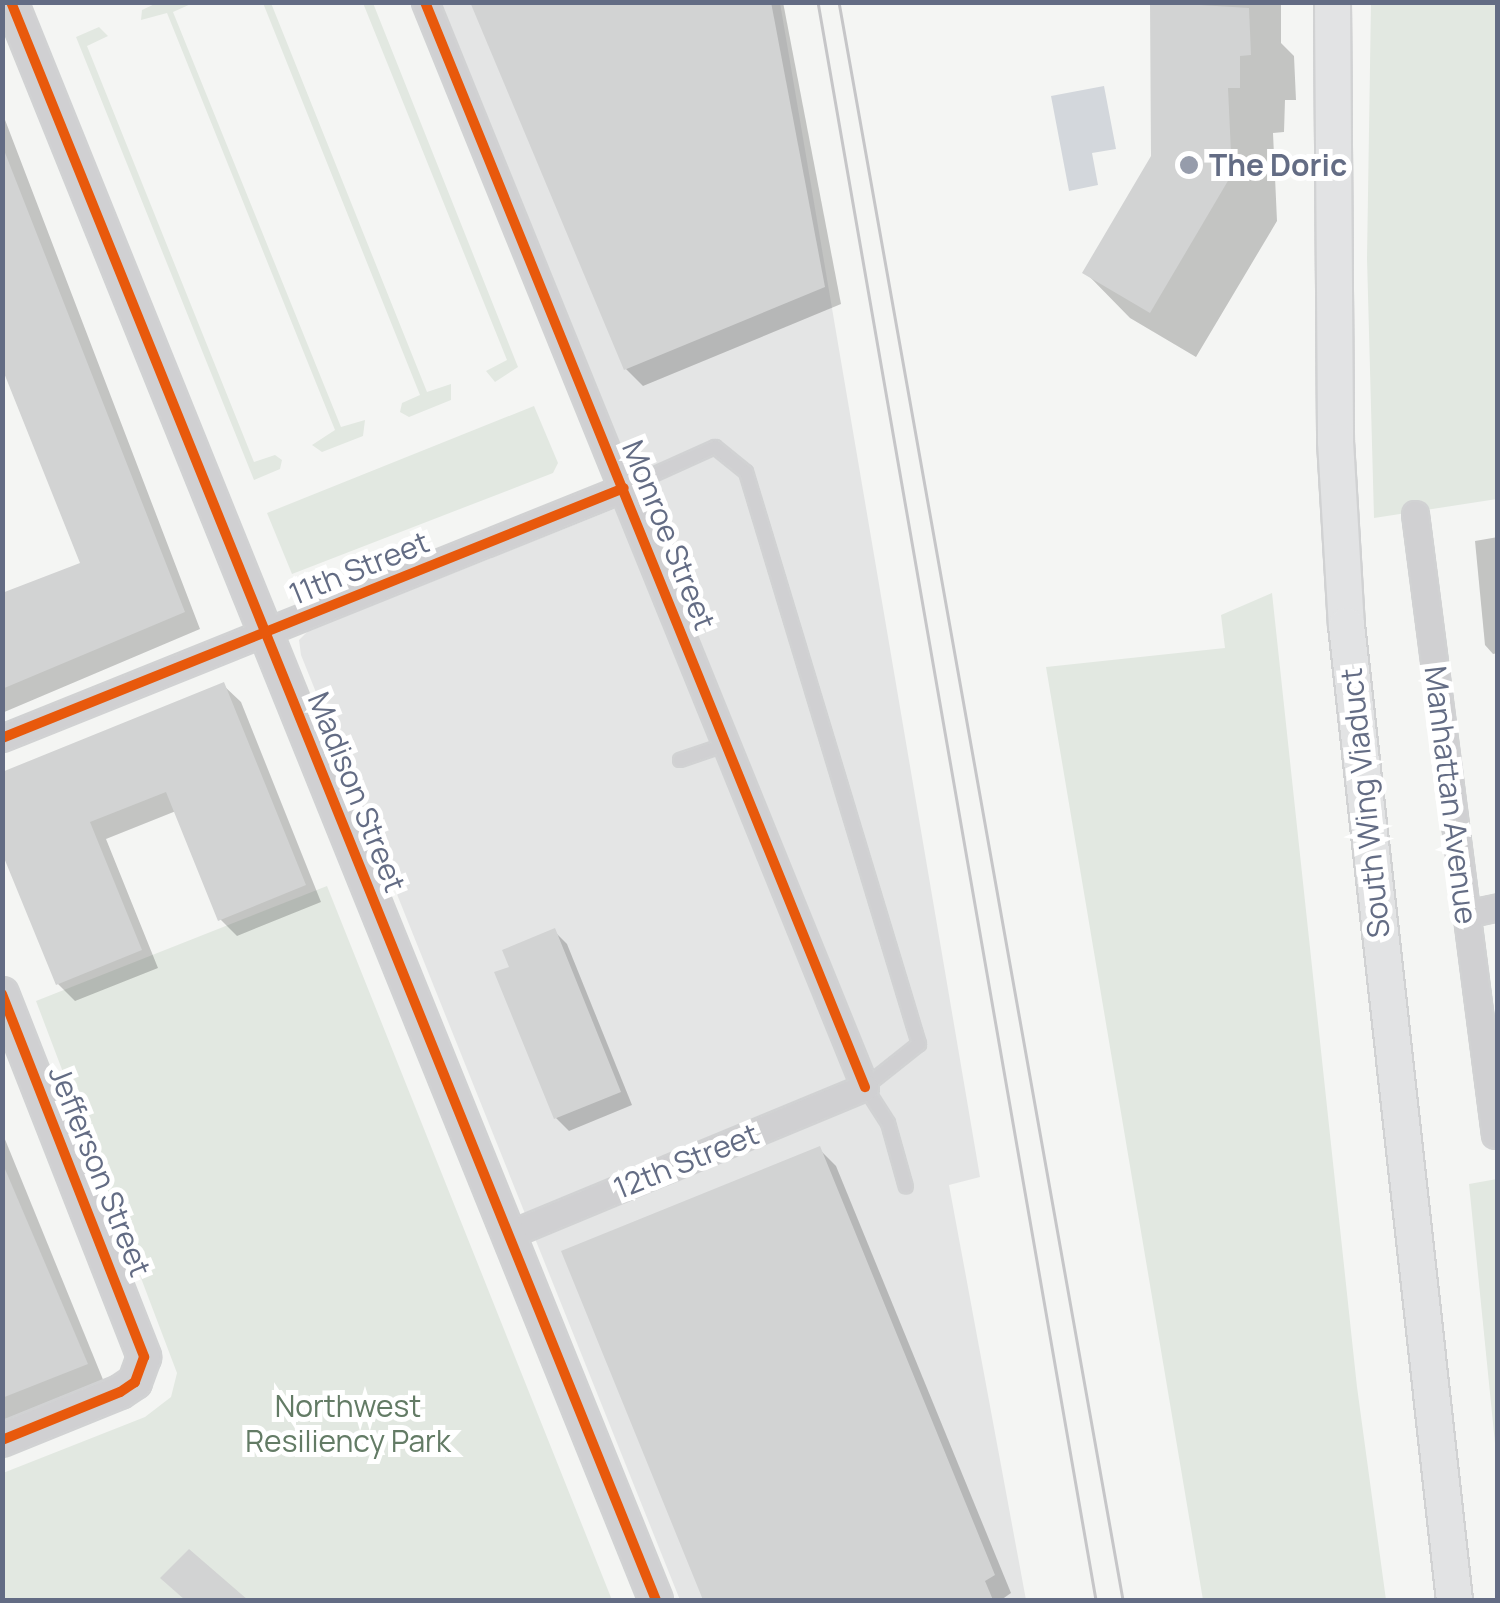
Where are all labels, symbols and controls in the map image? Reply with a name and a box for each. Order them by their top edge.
place label: The Doric [1209,147,1347,183]
marker: The Doric [1178,154,1200,176]
street label: Monroe Street [615,435,723,635]
street label: 11th Street [284,524,434,612]
street label: Manhattan Avenue [1417,664,1485,926]
street label: South Wing Viaduct [1333,666,1397,940]
street label: Madison Street [301,687,413,897]
street label: Jefferson Street [41,1060,159,1282]
street label: 12th Street [608,1116,764,1206]
park label: Northwest Resiliency Park [245,1388,451,1458]

